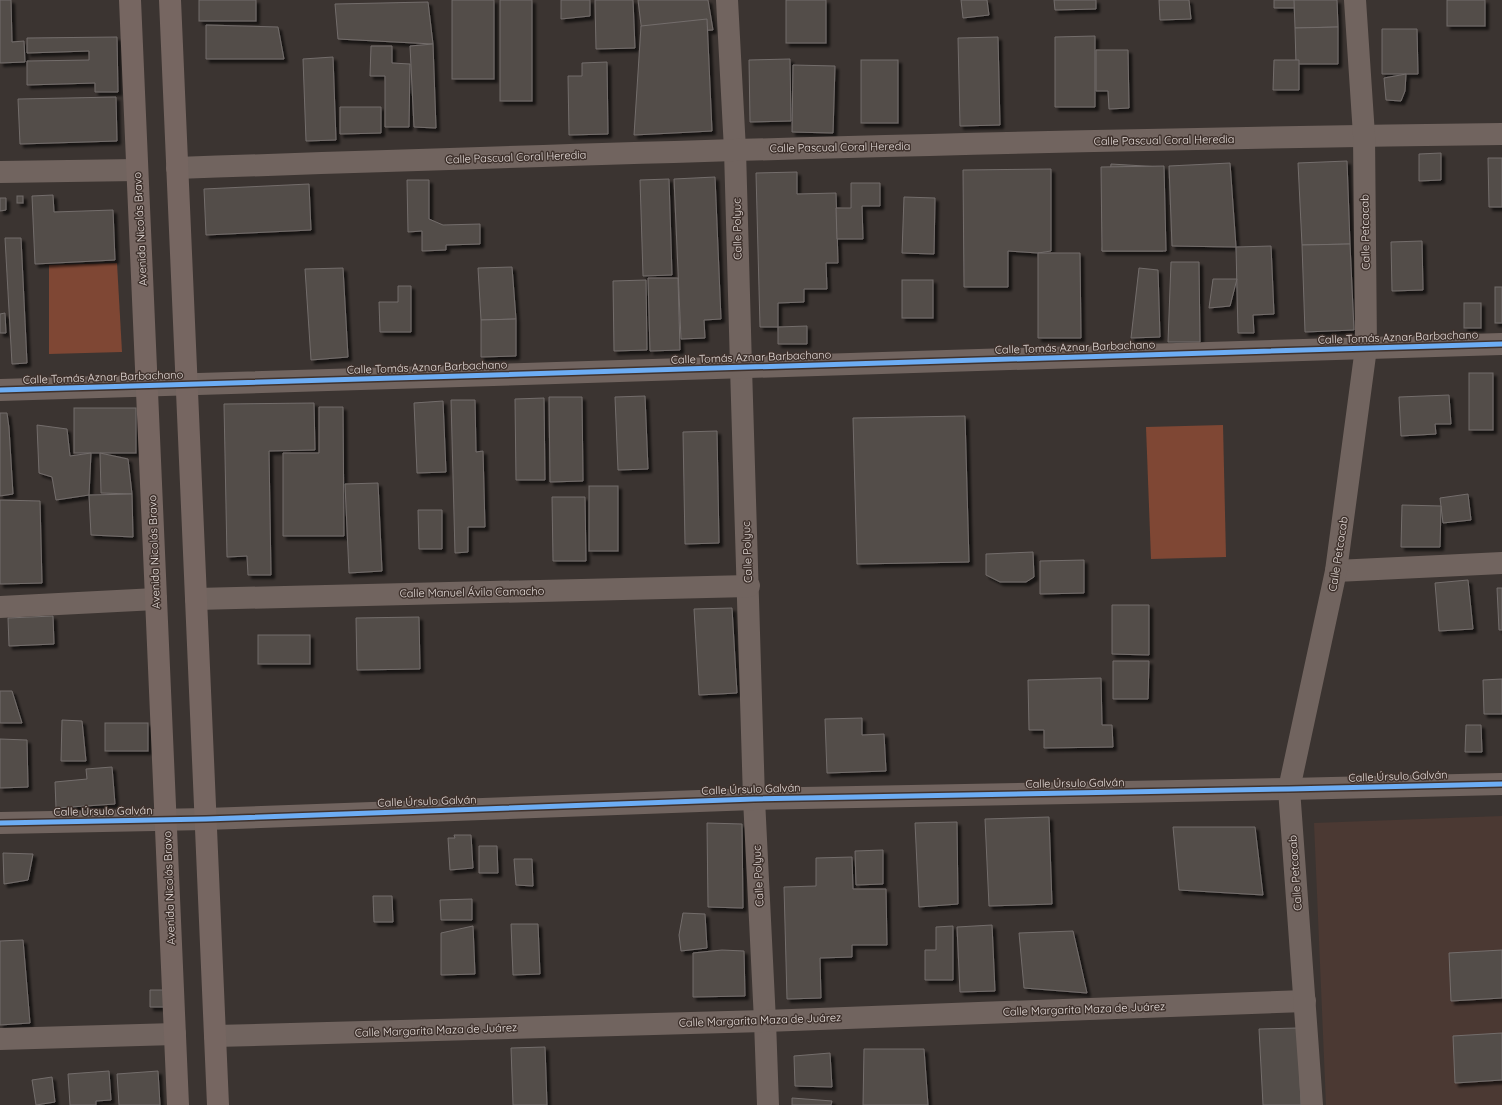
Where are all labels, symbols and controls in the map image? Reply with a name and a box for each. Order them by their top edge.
street label: Calle Pascual Coral Heredia [1094,132,1234,148]
street label: Calle Pascual Coral Heredia [770,139,910,155]
street label: Calle Pascual Coral Heredia [445,148,587,166]
street label: Avenida Nicolás Bravo [130,171,150,286]
street label: Calle Petcacab [1357,194,1373,270]
street label: Calle Polyuc [729,198,745,260]
street label: Calle Tomás Aznar Barbachano [1318,327,1479,347]
street label: Calle Tomás Aznar Barbachano [995,337,1156,357]
street label: Calle Tomás Aznar Barbachano [671,347,832,367]
street label: Calle Tomás Aznar Barbachano [347,357,508,377]
street label: Calle Tomás Aznar Barbachano [23,367,184,387]
street label: Avenida Nicolás Bravo [145,494,163,609]
street label: Calle Petcacab [1325,515,1351,593]
street label: Calle Polyuc [739,521,755,583]
street label: Calle Manuel Ávila Camacho [399,584,545,600]
street label: Calle Úrsulo Galván [1348,767,1448,785]
street label: Calle Úrsulo Galván [1025,775,1125,791]
street label: Calle Úrsulo Galván [701,780,801,798]
street label: Calle Úrsulo Galván [377,792,477,810]
street label: Calle Úrsulo Galván [53,803,153,819]
street label: Avenida Nicolás Bravo [160,830,178,945]
street label: Calle Petcacab [1285,834,1305,911]
street label: Calle Polyuc [749,845,767,907]
street label: Calle Margarita Maza de Juárez [1003,999,1165,1019]
street label: Calle Margarita Maza de Juárez [679,1010,841,1030]
street label: Calle Margarita Maza de Juárez [355,1020,517,1040]

